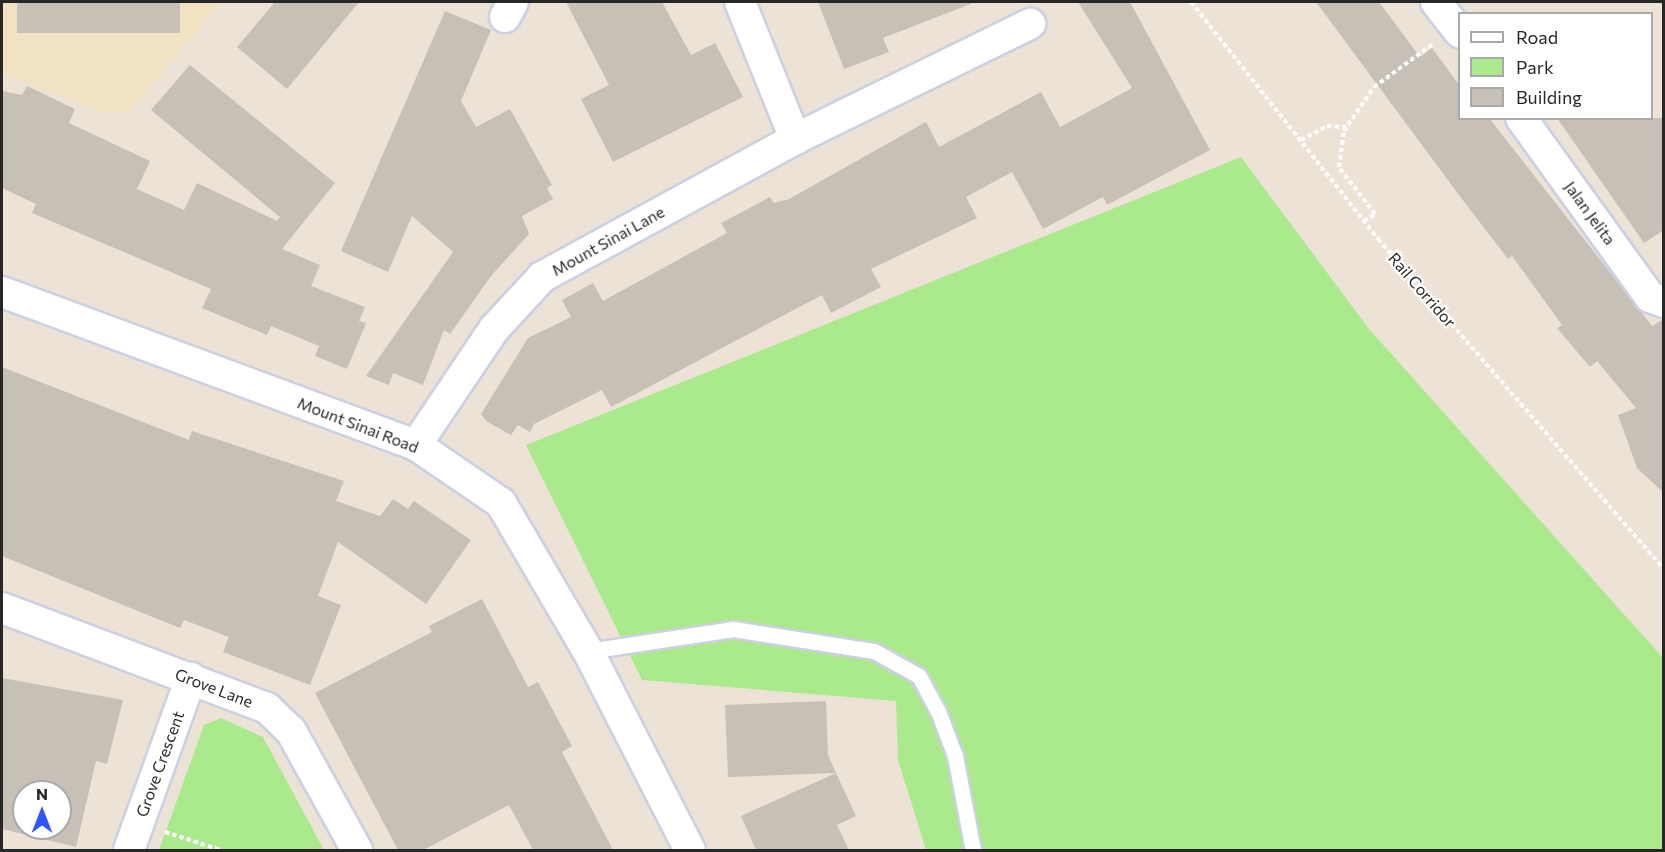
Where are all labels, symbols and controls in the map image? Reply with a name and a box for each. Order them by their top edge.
legend [1458,12,1653,120]
text: Road [1516,26,1558,48]
text: Park [1516,56,1554,78]
text: Building [1516,86,1582,108]
street label: Jalan Jelita [1561,177,1619,249]
street label: Mount Sinai Lane [548,202,668,280]
street label: Rail Corridor [1384,249,1460,331]
street label: Mount Sinai Road [295,393,421,457]
street label: Grove Lane [172,664,256,712]
street label: Grove Crescent [132,708,188,820]
north arrow [12,780,72,840]
text: N [36,784,48,803]

